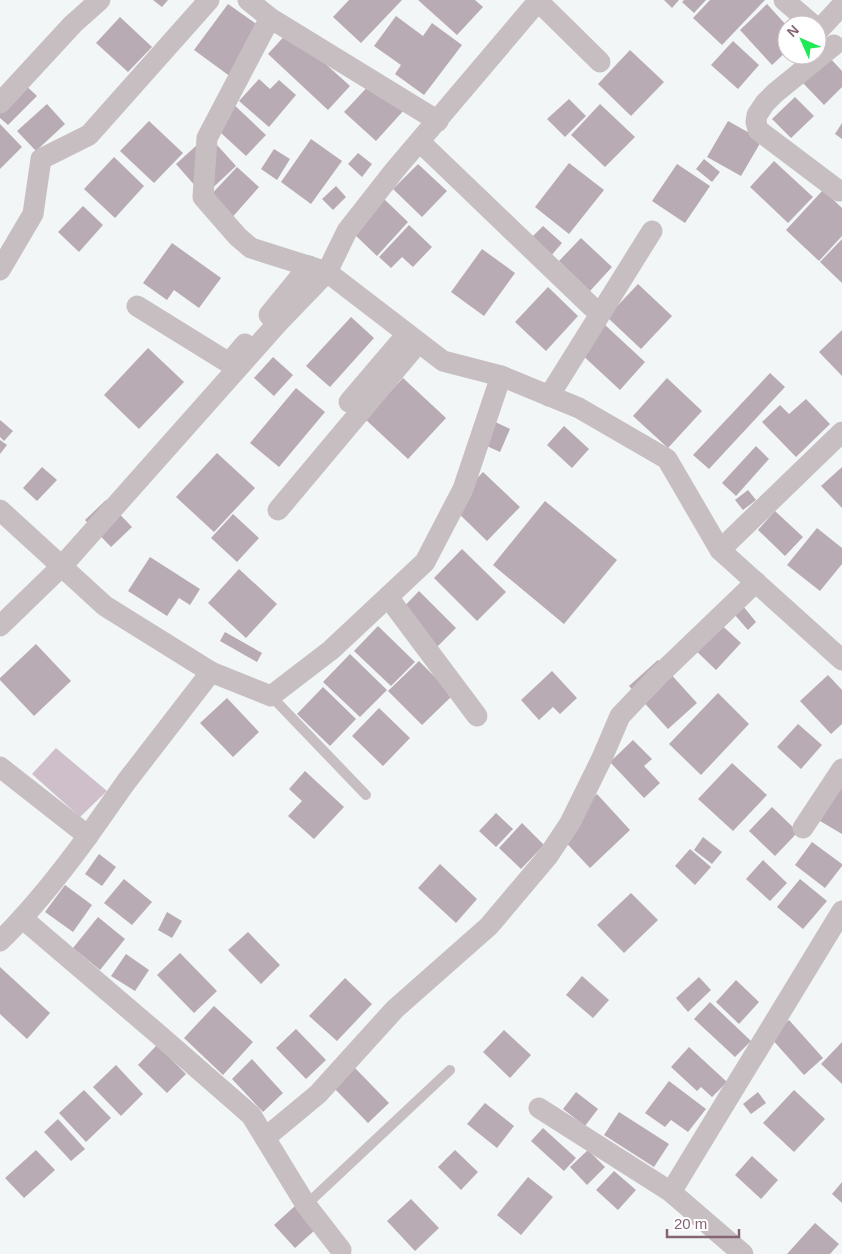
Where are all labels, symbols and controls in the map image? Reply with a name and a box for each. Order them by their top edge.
north arrow [777,15,827,65]
text: N [784,22,802,40]
scale bar [667,1206,740,1238]
text: 20 m [674,1215,707,1232]

